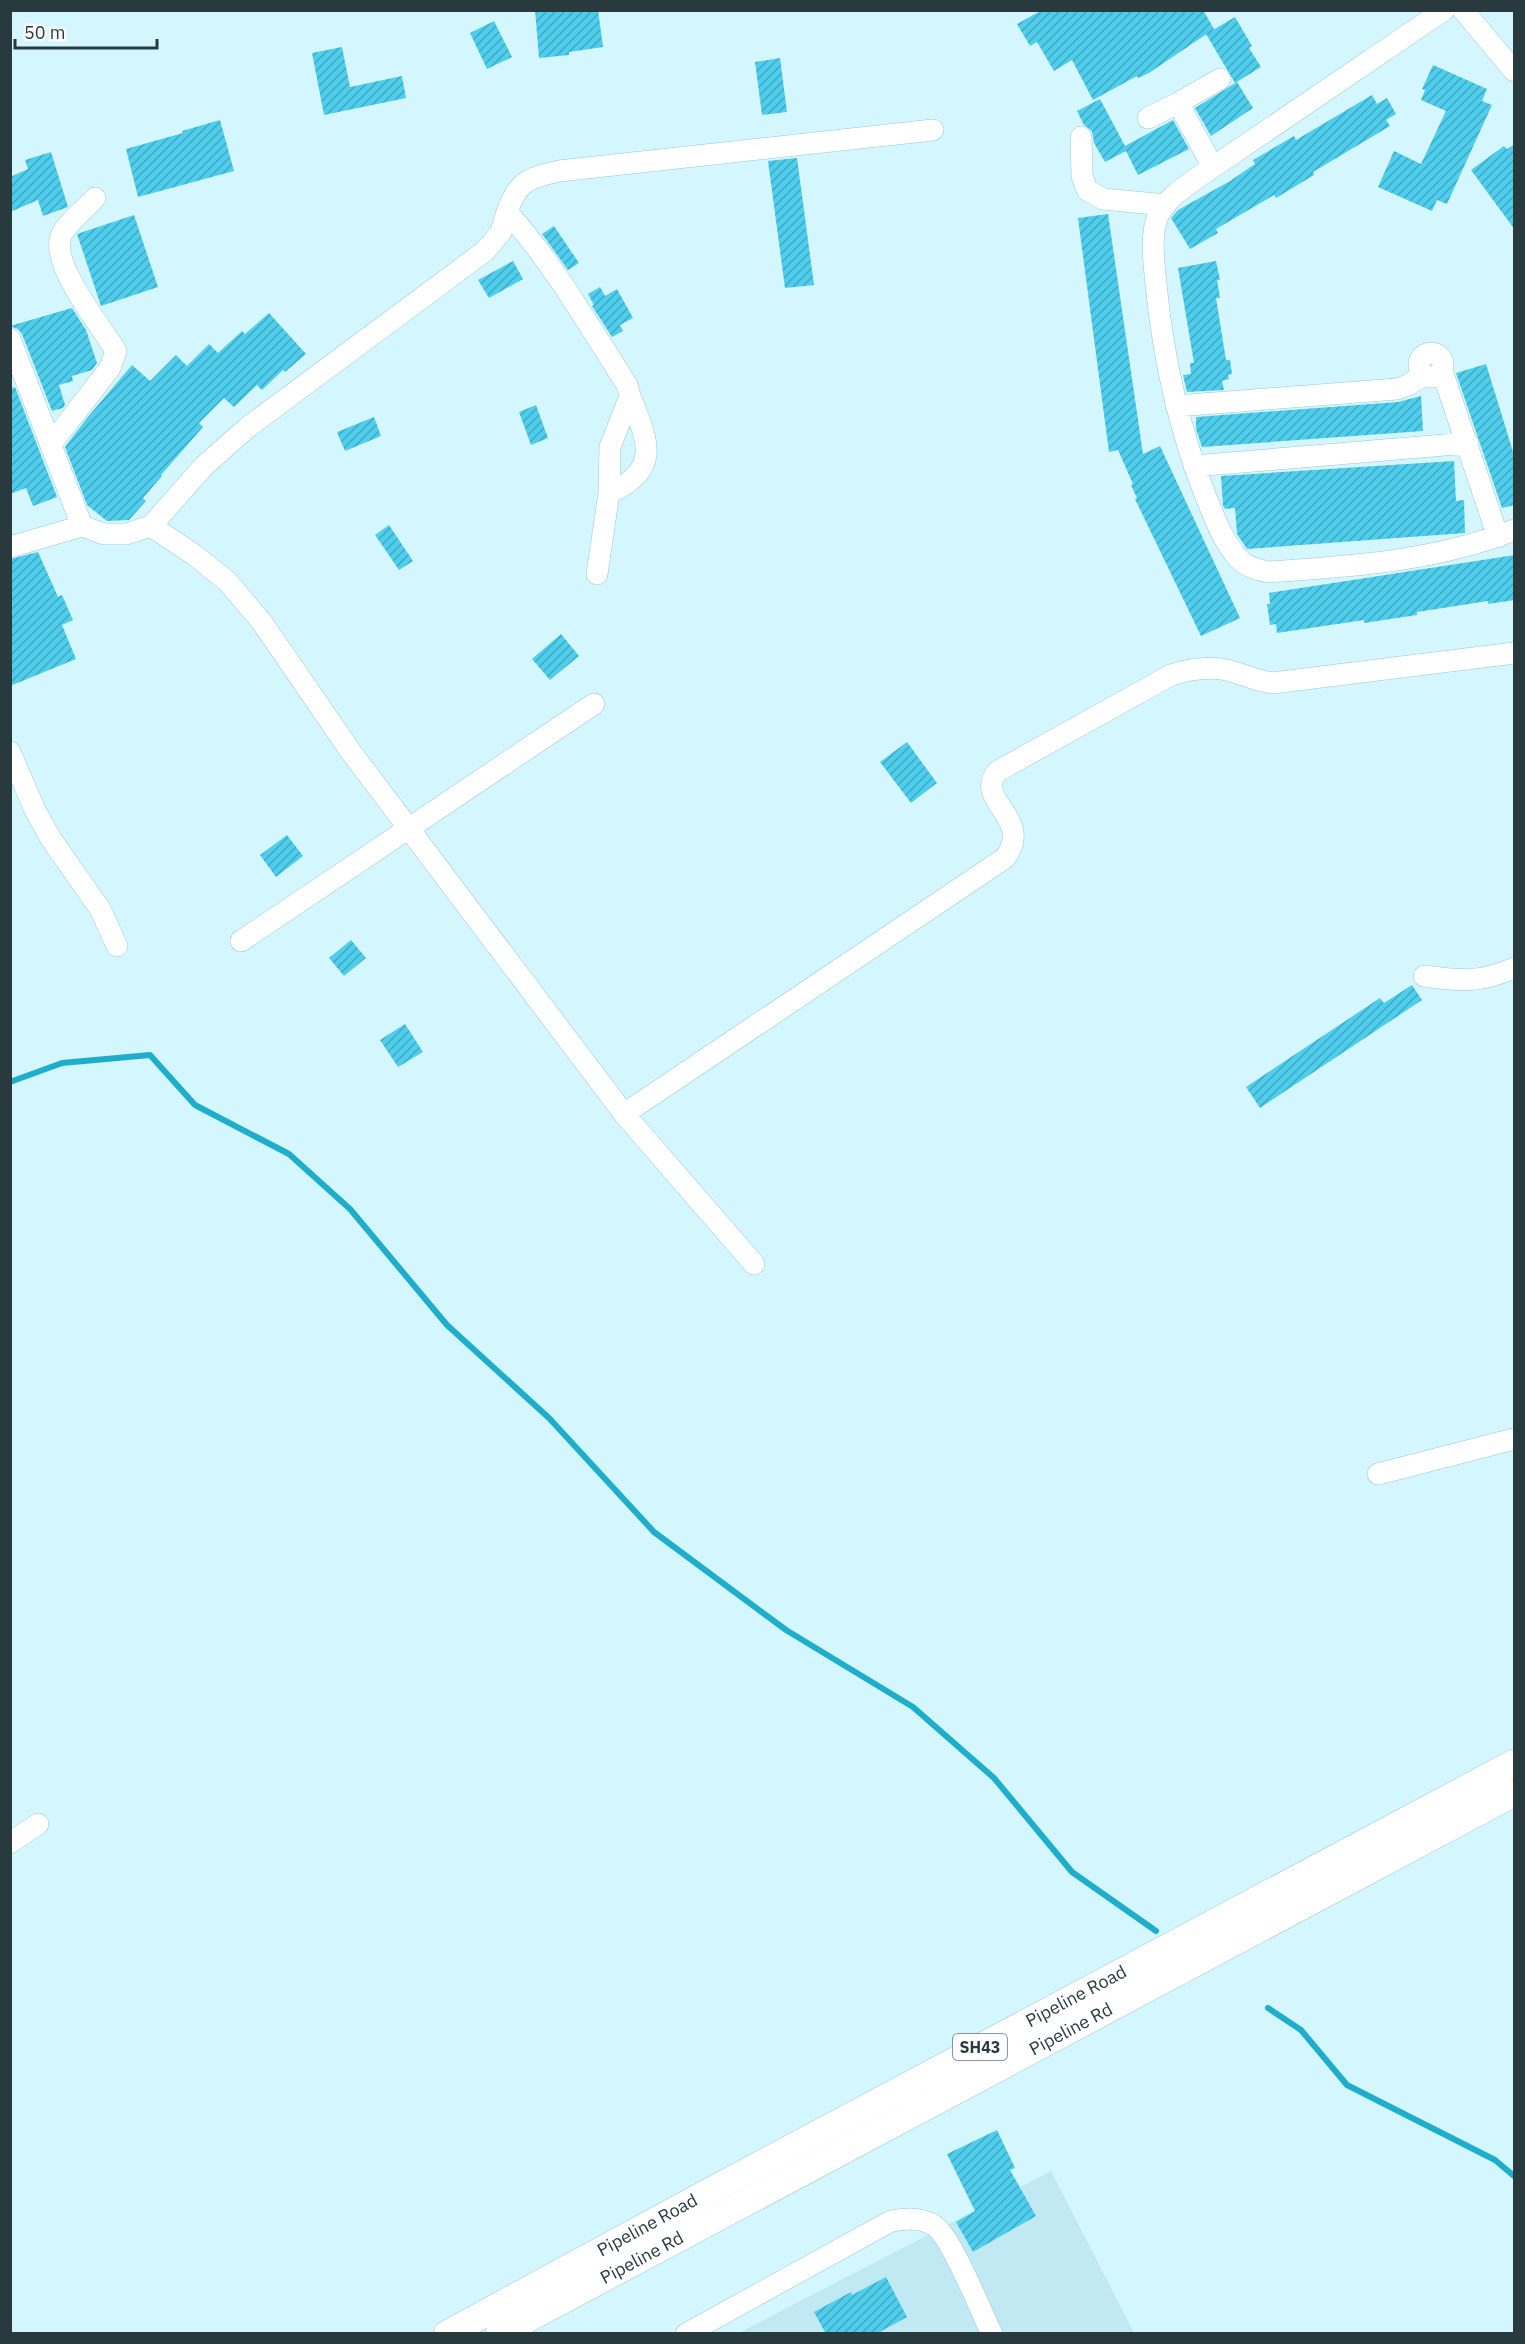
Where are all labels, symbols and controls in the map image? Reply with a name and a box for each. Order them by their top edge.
scale bar [15,12,158,50]
text: 50 m [24,21,66,44]
street label: Pipeline Road [1021,1960,1130,2032]
street label: Pipeline Rd [1025,1997,1116,2060]
road number: SH43 [953,2034,1007,2060]
street label: Pipeline Road [593,2188,701,2261]
street label: Pipeline Rd [596,2226,687,2289]

